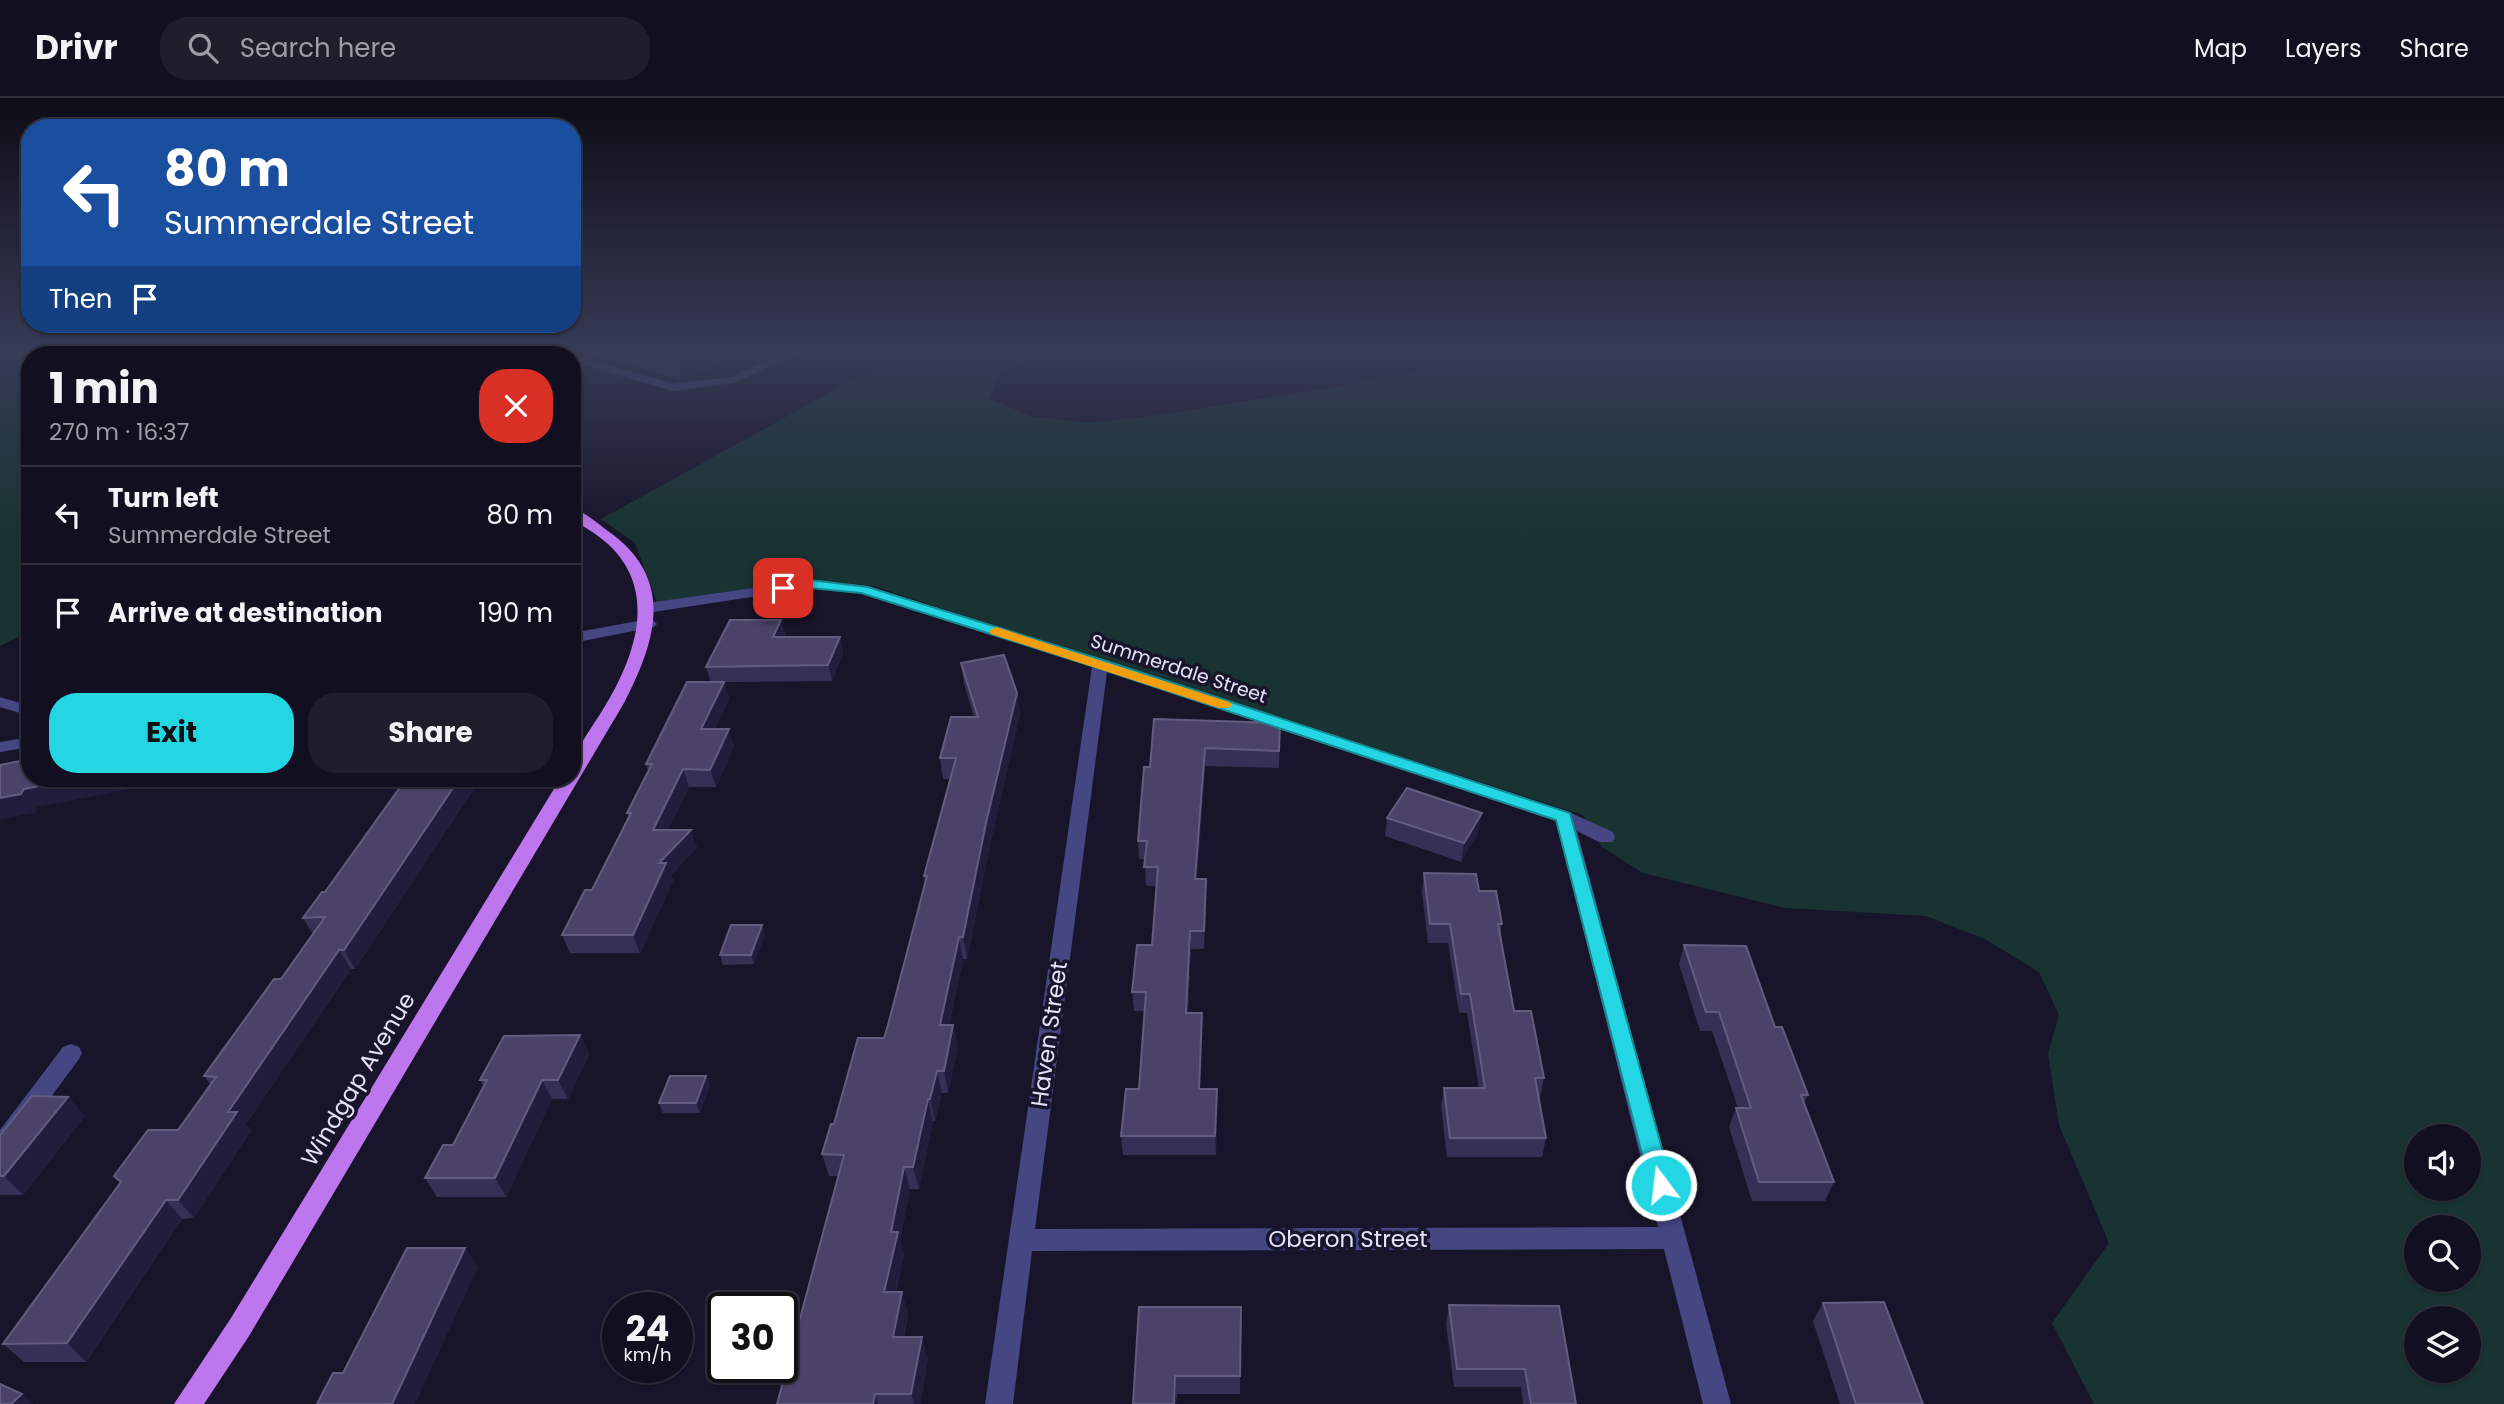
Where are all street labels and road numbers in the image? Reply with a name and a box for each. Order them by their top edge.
street label: Summerdale Street [1087,627,1271,710]
street label: Haven Street [1023,959,1075,1109]
street label: Windgap Avenue [293,986,423,1172]
street label: Oberon Street [1268,1223,1428,1255]

